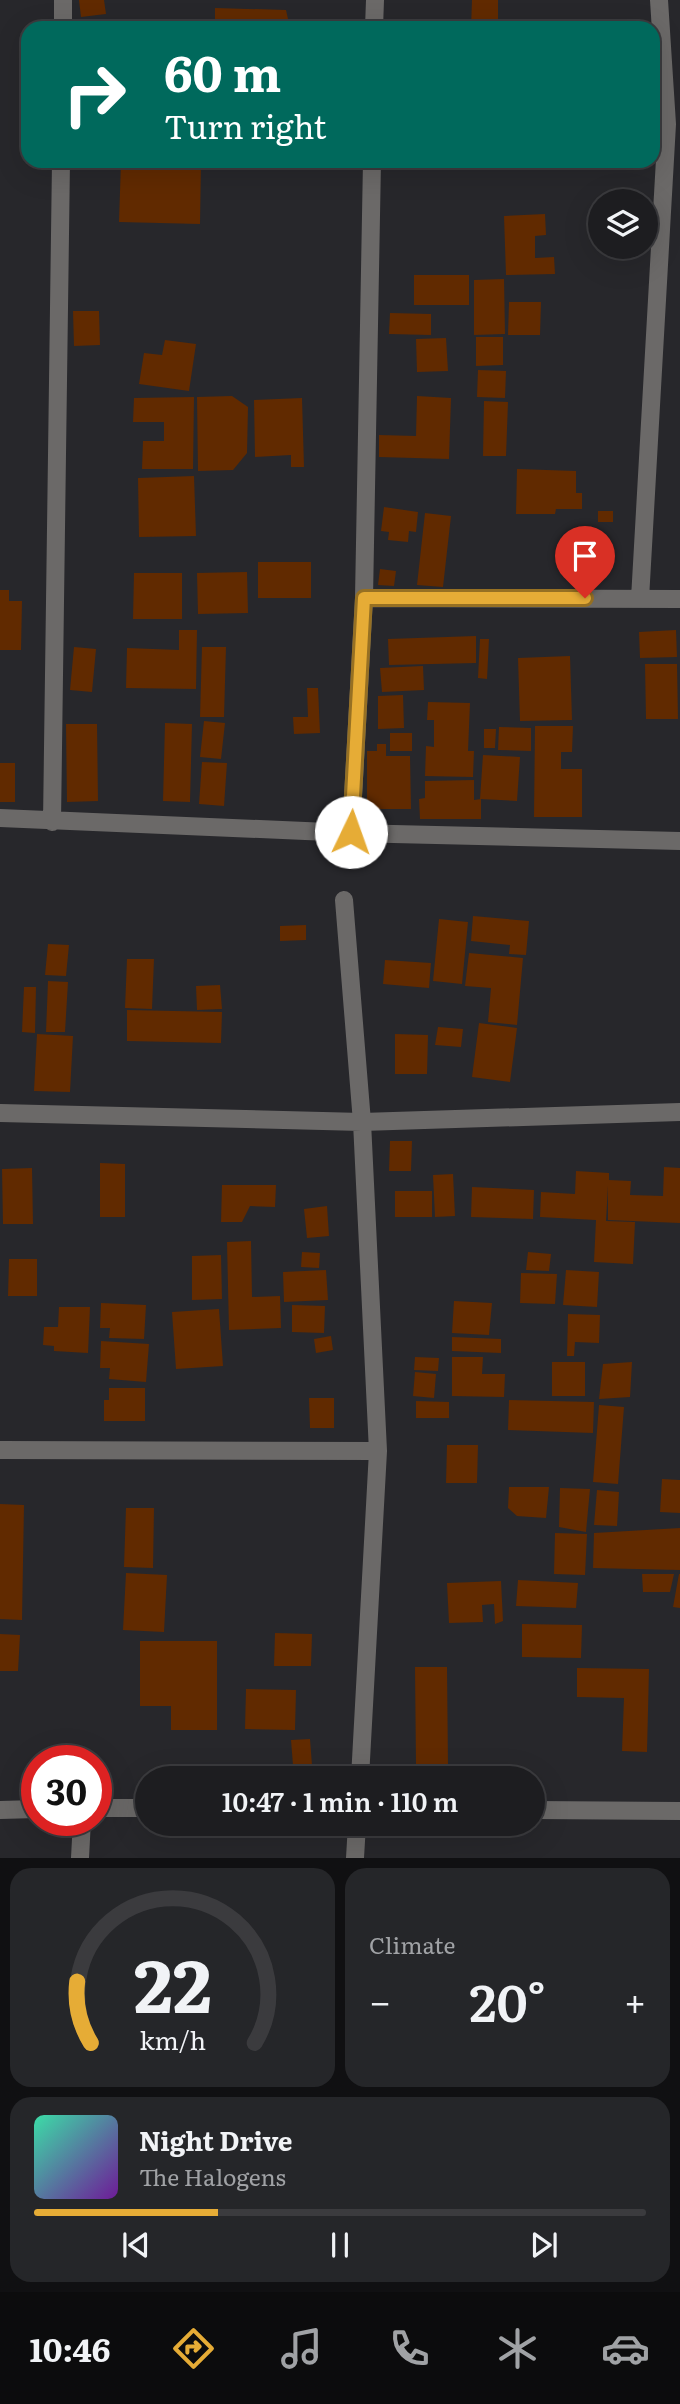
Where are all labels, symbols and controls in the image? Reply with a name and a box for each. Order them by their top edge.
text: 60 m [164,34,281,107]
icon: right [49,49,140,140]
text: Turn right [164,101,326,149]
map controls [588,189,658,259]
button: layers [588,189,658,259]
pin [555,526,615,598]
icon: arrive [566,537,604,575]
position arrow [314,795,388,869]
speed limit sign: 30 [21,1745,112,1836]
text: 10:47 · 1 min · 110 m [222,1781,458,1820]
text: Climate [369,1927,455,1961]
text: 22 [133,1928,212,2036]
text: 20° [469,1961,546,2038]
text: − [369,1971,391,2028]
text: + [624,1971,646,2028]
text: km/h [139,2021,206,2058]
text: Night Drive [139,2120,293,2159]
text: The Halogens [139,2159,286,2193]
icon: previous [117,2226,155,2264]
icon: pause [321,2226,359,2264]
icon: next [525,2226,563,2264]
text: 10:46 [30,2324,110,2372]
icon: directions [169,2324,218,2373]
icon: music [277,2324,326,2373]
icon: phone [385,2324,434,2373]
icon: climate [493,2324,542,2373]
icon: car [601,2324,650,2373]

